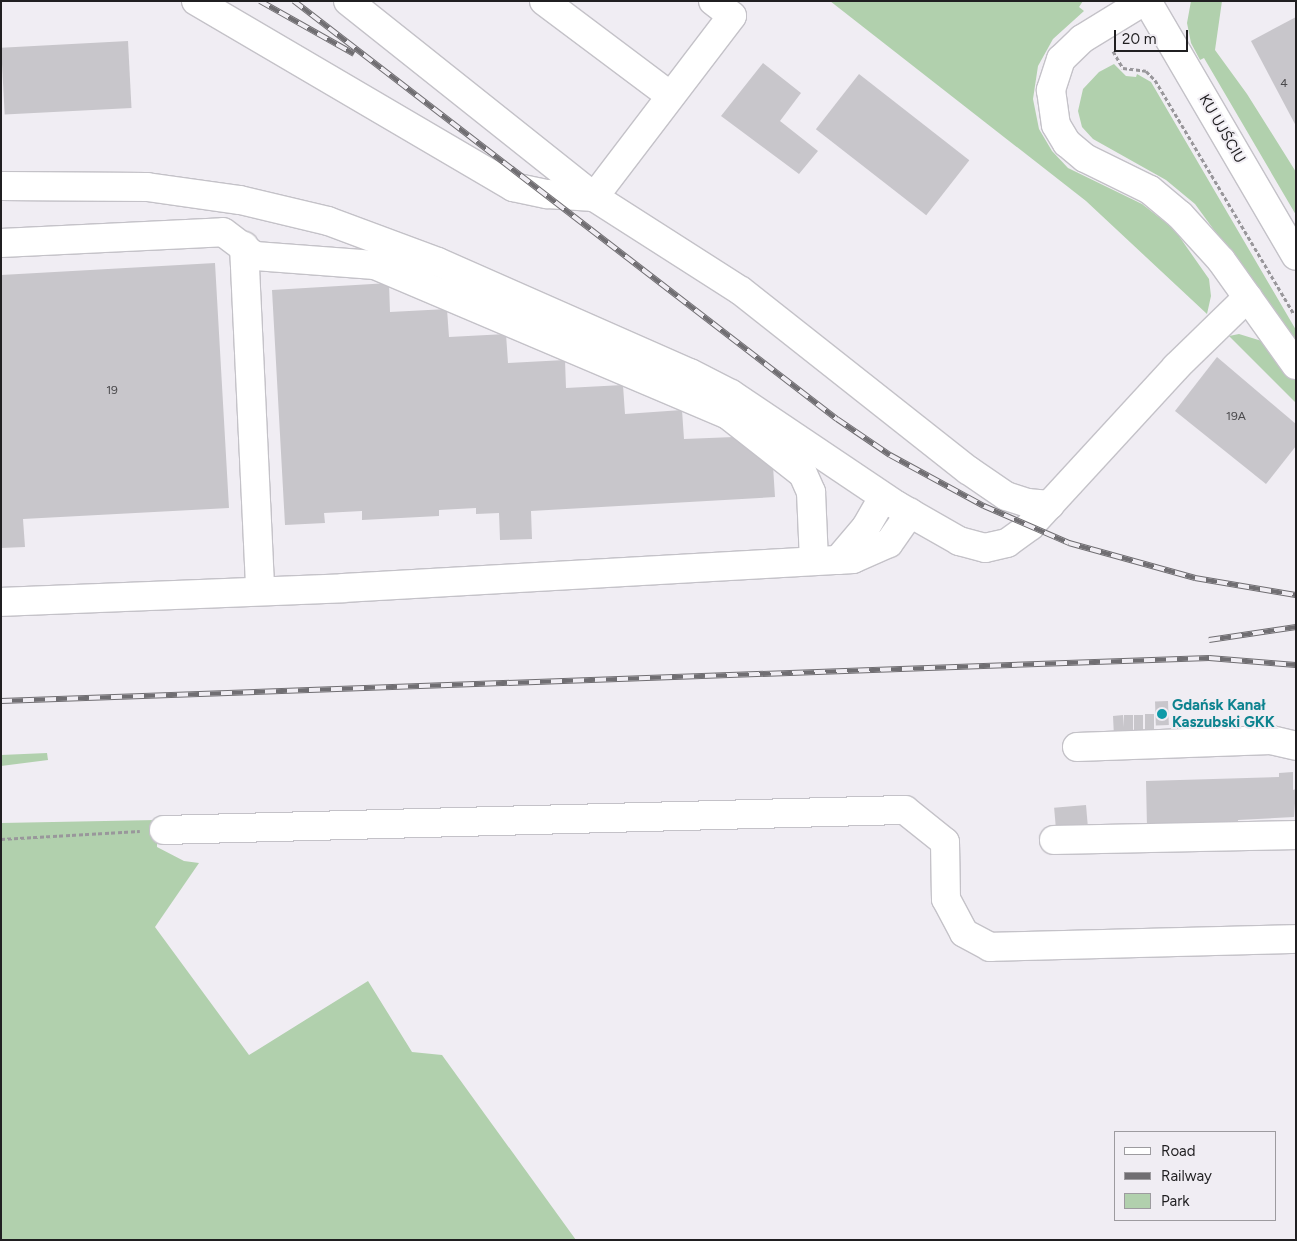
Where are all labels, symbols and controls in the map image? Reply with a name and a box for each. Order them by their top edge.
scale bar [1117,20,1191,52]
text: 20 m [1122,30,1156,48]
house number: 4 [1280,77,1288,91]
street label: KU UJŚCIU [1195,91,1249,167]
house number: 19 [106,384,118,398]
house number: 19A [1226,410,1246,424]
place label: Gdańsk Kanał Kaszubski GKK [1172,696,1275,731]
marker: Gdańsk Kanał Kaszubski GKK [1156,708,1168,720]
legend [1114,1131,1277,1221]
text: Road [1161,1142,1196,1160]
text: Railway [1161,1167,1212,1185]
text: Park [1161,1192,1190,1210]

